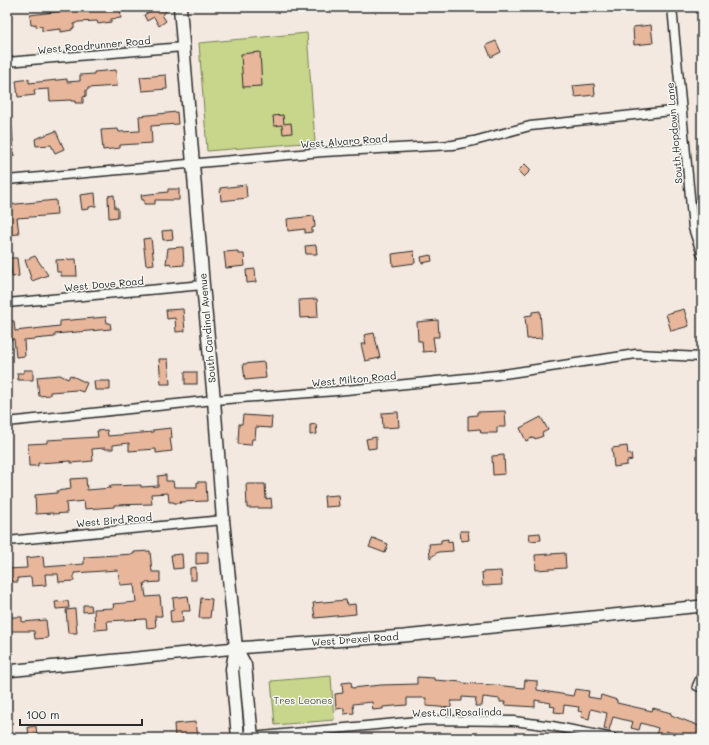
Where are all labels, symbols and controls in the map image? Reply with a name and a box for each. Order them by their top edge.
street label: West Roadrunner Road [37,33,151,57]
street label: South Hopdown Lane [663,82,685,184]
street label: West Alvaro Road [300,131,388,151]
street label: South Cardinal Avenue [195,273,219,383]
street label: West Dove Road [64,274,144,294]
street label: West Milton Road [311,368,397,390]
street label: West Bird Road [75,510,153,530]
street label: West Drexel Road [311,629,399,649]
park label: Tres Leones [274,693,333,707]
scale bar [20,701,142,727]
street label: West Cll Rosalinda [412,704,502,720]
text: 100 m [26,706,60,722]

